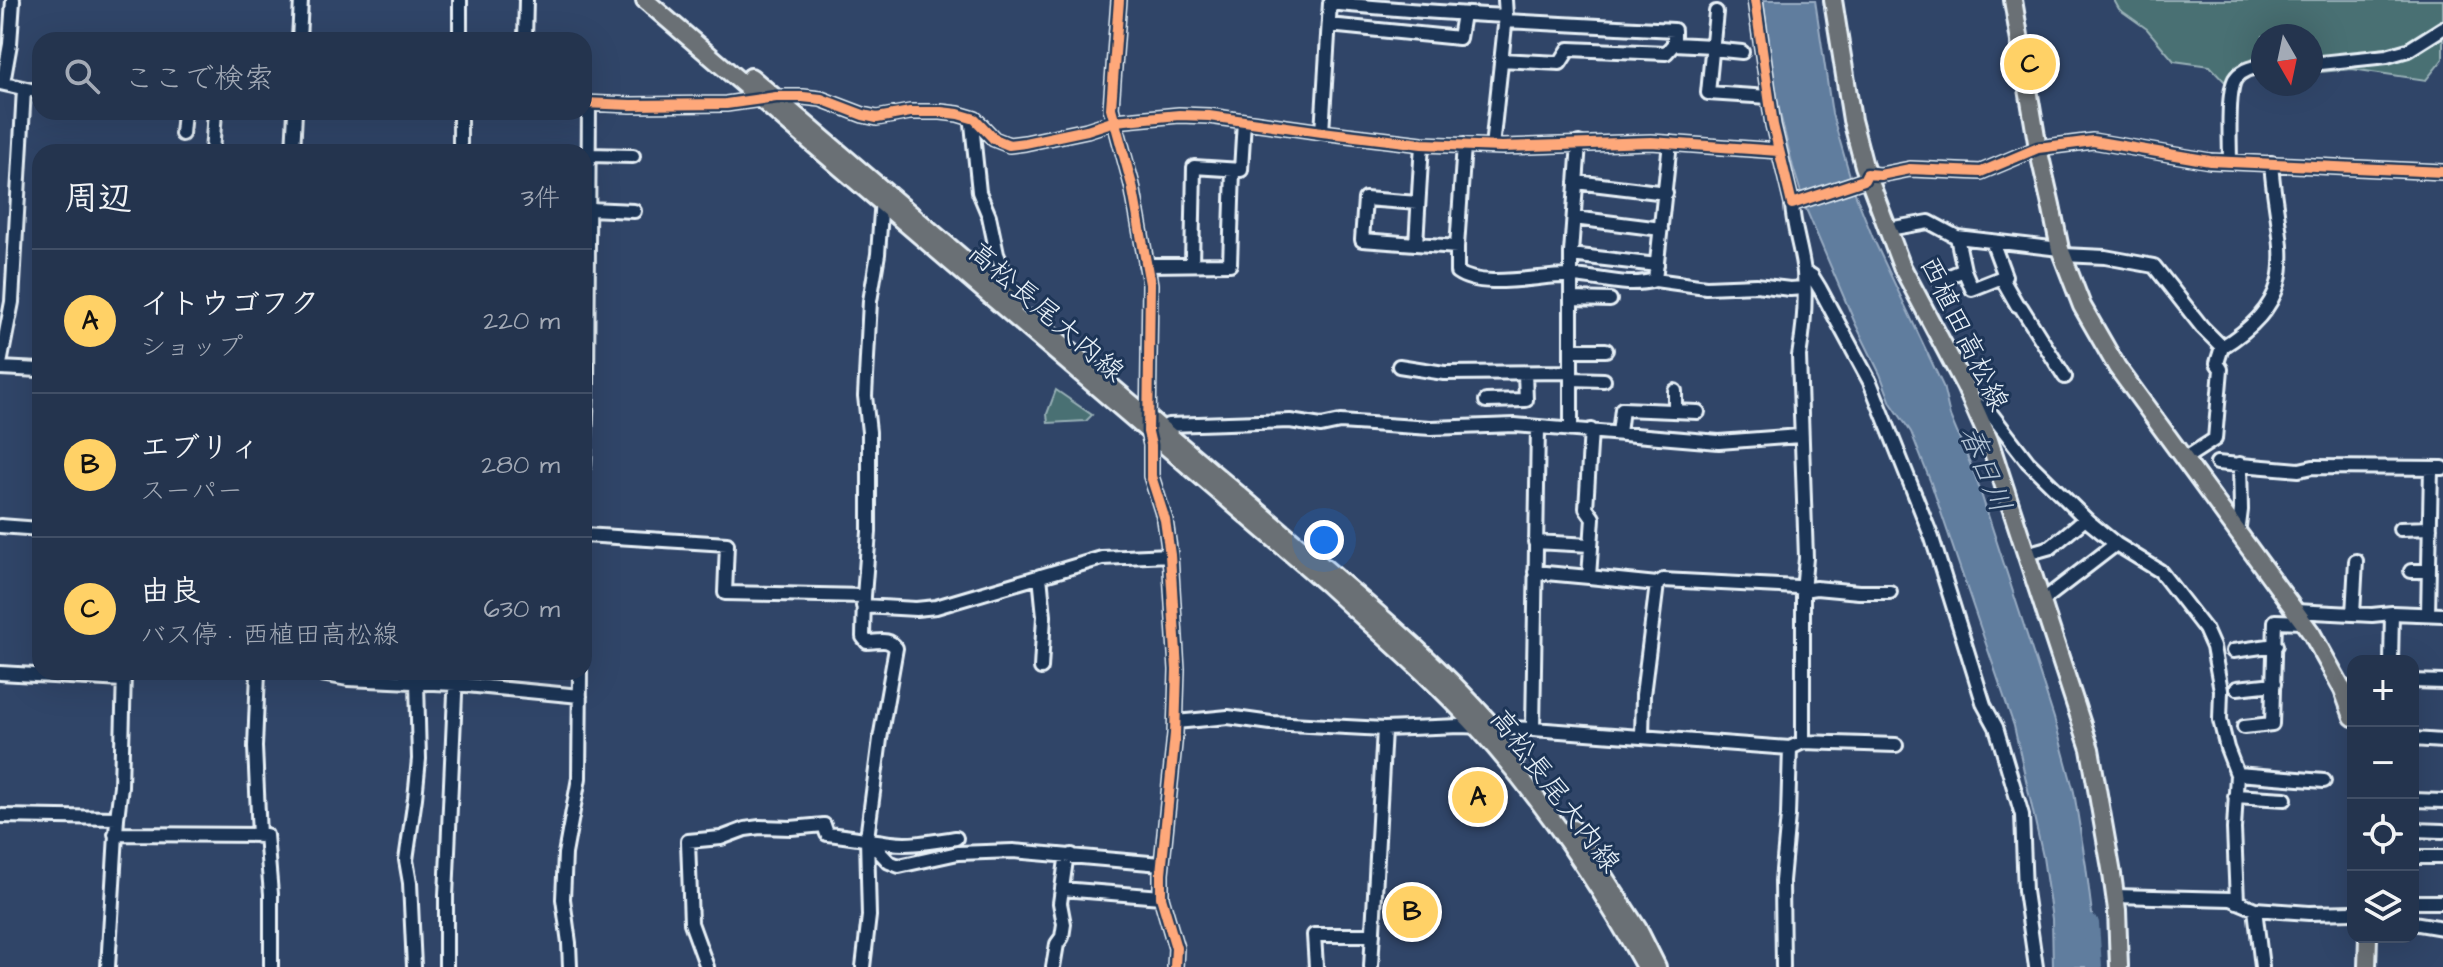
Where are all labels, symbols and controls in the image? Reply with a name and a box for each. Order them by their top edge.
north arrow [2251,24,2323,96]
search box [32,32,592,120]
pin: C [2004,34,2056,94]
icon: search [60,54,104,98]
text: ここで検索 [124,58,274,100]
text: 周辺 [64,175,132,223]
text: 3件 [521,180,560,216]
street label: 高松長尾大内線 [959,233,1133,391]
street label: 西植田高松線 [1909,250,2018,418]
text: イトウゴフク [140,283,319,325]
text: A [82,303,98,339]
text: 220 m [483,303,560,339]
text: ショップ [140,329,243,365]
water label: 春日川 [1949,420,2021,519]
text: エブリィ [140,427,260,469]
text: B [81,447,99,483]
text: 280 m [481,447,560,483]
text: スーパー [140,473,243,509]
your location [1304,520,1344,560]
text: 由良 [140,571,200,613]
text: C [81,591,99,627]
text: 630 m [483,591,560,627]
text: バス停 · 西植田高松線 [140,617,398,653]
map controls [2347,655,2419,943]
button: + [2347,655,2419,727]
street label: 高松長尾大内線 [1480,701,1629,881]
button: − [2347,727,2419,799]
pin: A [1452,767,1504,827]
button: locate [2347,799,2419,871]
button: layers [2347,871,2419,943]
pin: B [1386,882,1438,942]

